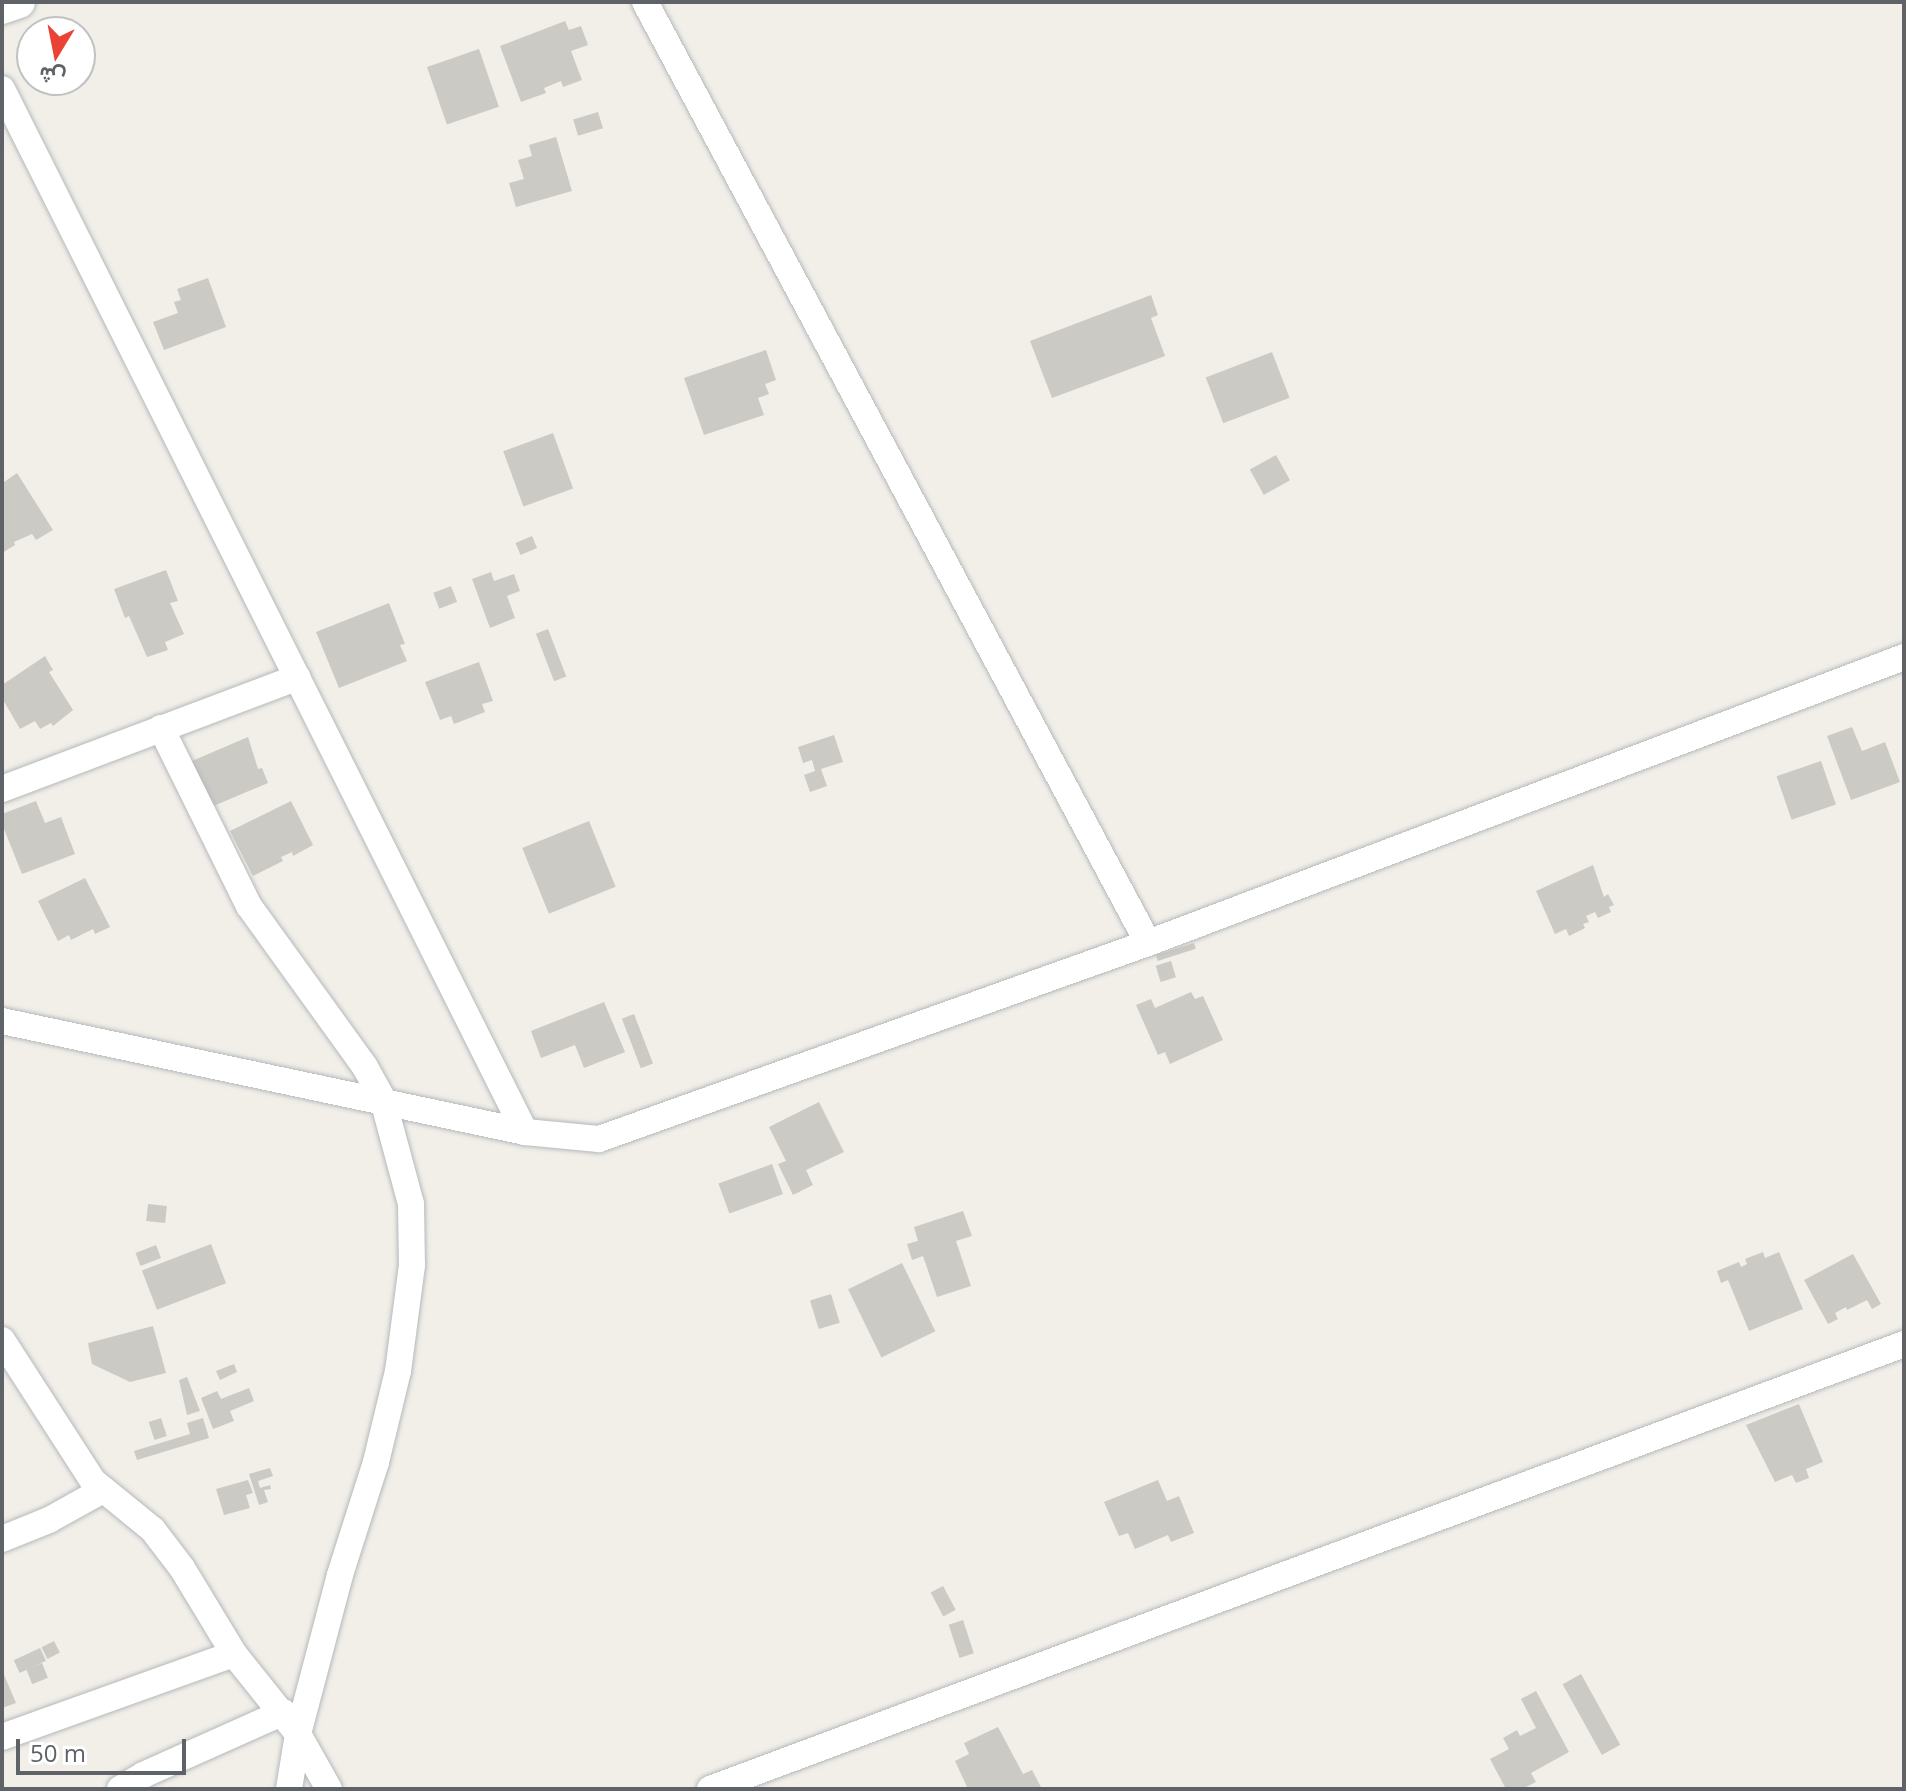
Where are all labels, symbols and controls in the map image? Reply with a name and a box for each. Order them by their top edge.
north arrow [16,16,96,96]
text: ش [37,61,68,95]
scale bar [20,1723,190,1773]
text: 50 m [30,1736,86,1769]

